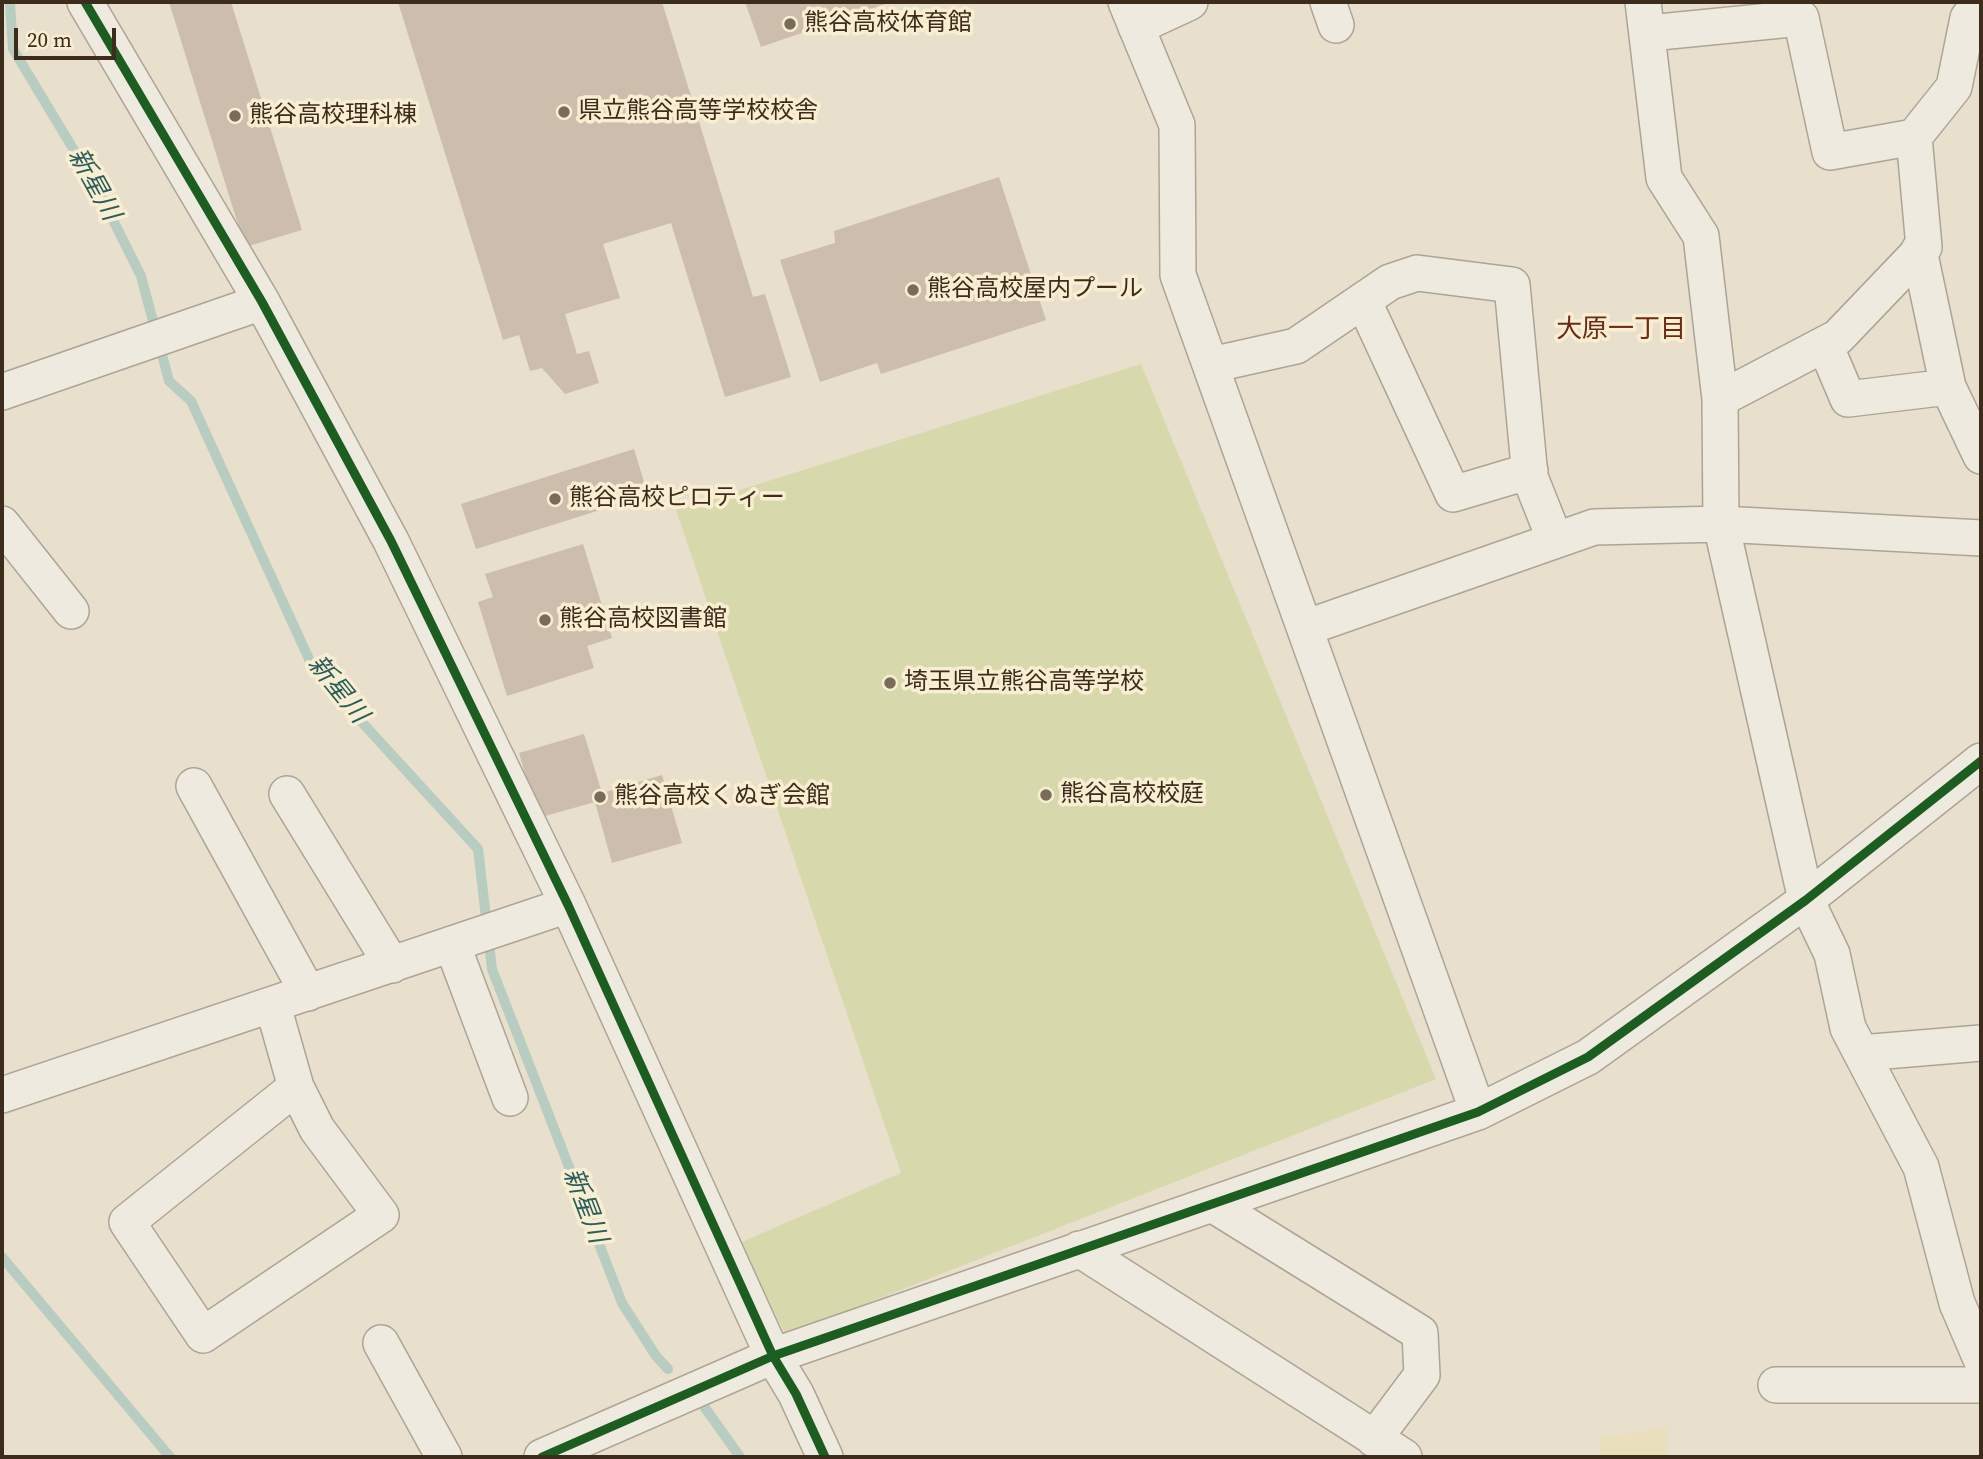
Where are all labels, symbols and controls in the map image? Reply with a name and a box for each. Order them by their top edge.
place label: 熊谷高校体育館 [804,10,972,38]
scale bar [18,14,119,58]
marker: 熊谷高校体育館 [782,16,798,32]
text: 20 m [27,25,72,54]
place label: 県立熊谷高等学校校舎 [578,98,818,126]
place label: 熊谷高校理科棟 [249,102,417,130]
marker: 県立熊谷高等学校校舎 [556,104,572,120]
marker: 熊谷高校理科棟 [227,108,243,124]
water label: 新星川 [60,143,126,227]
place label: 熊谷高校屋内プール [927,276,1143,304]
marker: 熊谷高校屋内プール [905,282,921,298]
district label: 大原一丁目 [1556,314,1686,346]
place label: 熊谷高校ピロティー [569,485,785,513]
marker: 熊谷高校ピロティー [547,491,563,507]
place label: 熊谷高校図書館 [559,606,727,634]
marker: 熊谷高校図書館 [537,612,553,628]
water label: 新星川 [300,650,374,730]
place label: 埼玉県立熊谷高等学校 [904,669,1144,697]
marker: 埼玉県立熊谷高等学校 [882,675,898,691]
place label: 熊谷高校校庭 [1060,781,1204,809]
place label: 熊谷高校くぬぎ会館 [614,783,830,811]
marker: 熊谷高校校庭 [1038,787,1054,803]
marker: 熊谷高校くぬぎ会館 [592,789,608,805]
water label: 新星川 [555,1164,613,1248]

